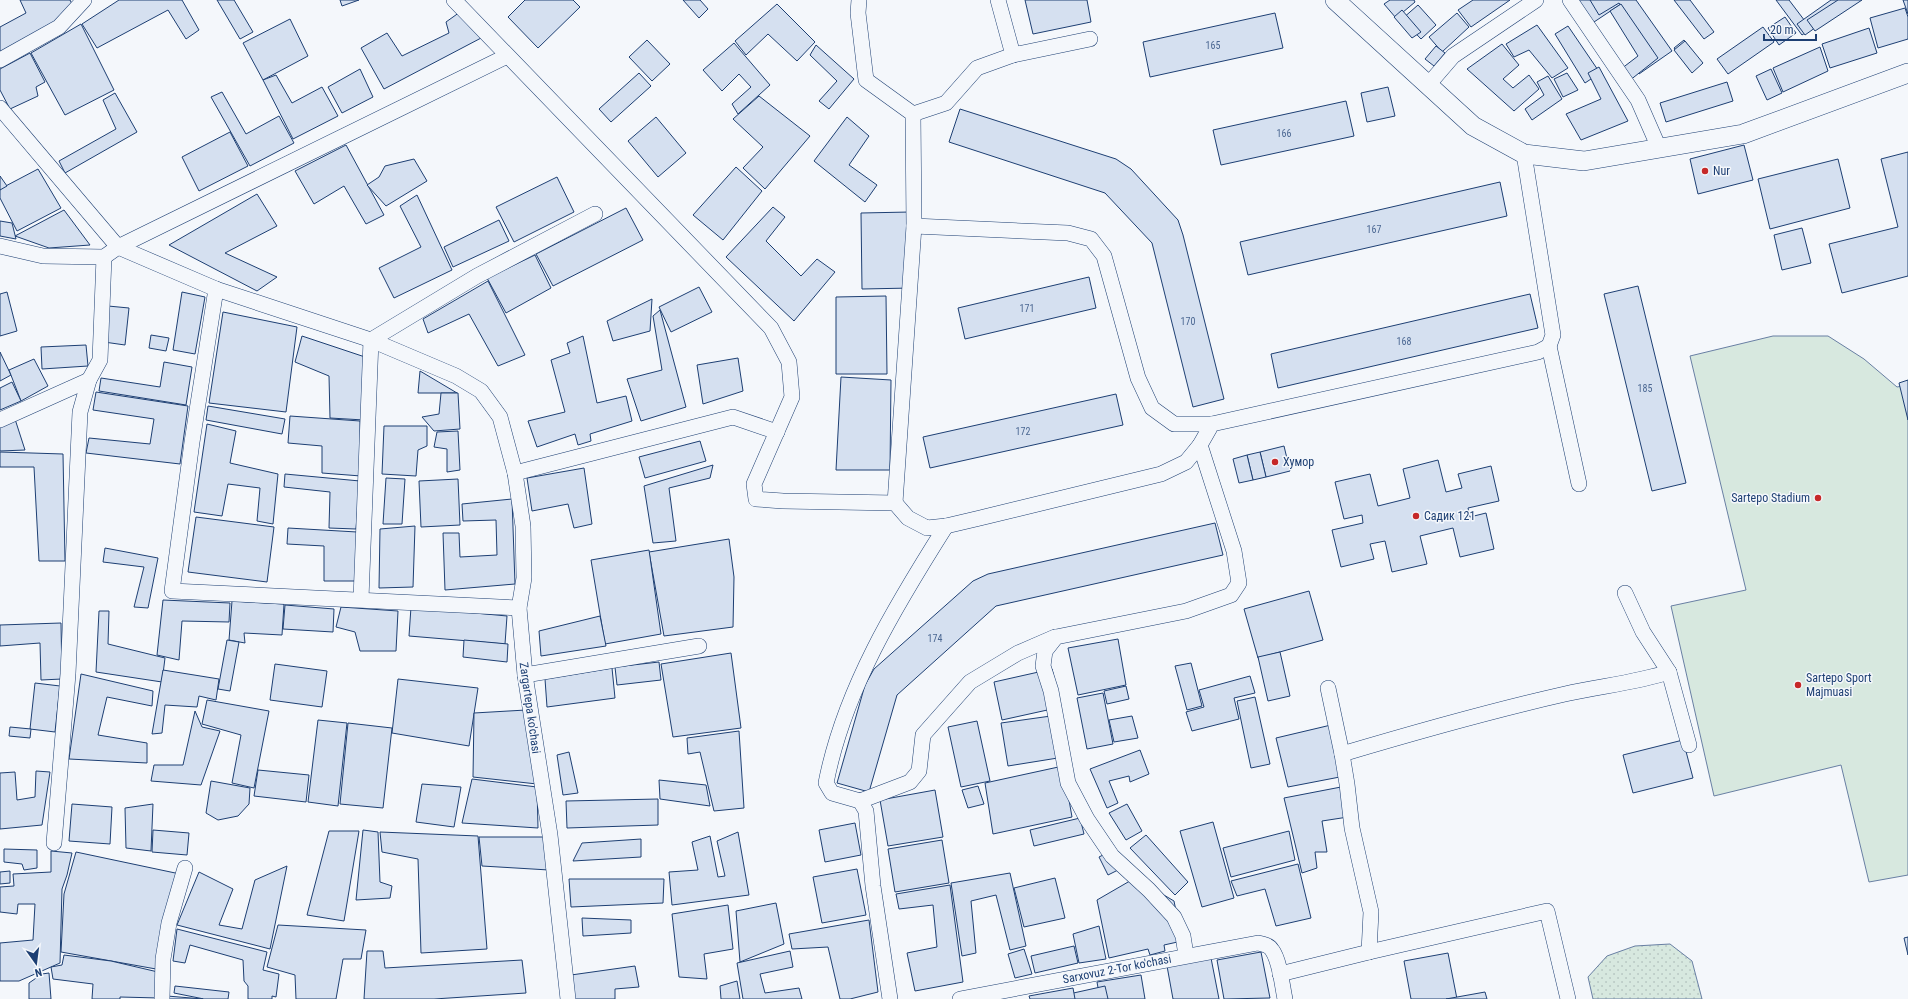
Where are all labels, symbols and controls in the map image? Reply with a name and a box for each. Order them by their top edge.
scale bar [1764,16,1816,42]
text: 20 m [1770,23,1794,37]
house number: 165 [1206,40,1220,51]
house number: 166 [1277,128,1291,139]
place label: Nur [1713,164,1730,178]
marker: Nur [1700,166,1710,176]
house number: 167 [1367,224,1381,235]
house number: 171 [1020,303,1034,314]
house number: 170 [1181,316,1195,327]
house number: 168 [1397,336,1411,347]
house number: 185 [1638,383,1652,394]
house number: 172 [1016,426,1030,437]
place label: Хумор [1283,455,1314,469]
marker: Хумор [1270,457,1280,467]
place label: Sartepo Stadium [1731,491,1810,505]
marker: Sartepo Stadium [1813,493,1823,503]
place label: Садик 121 [1424,509,1475,523]
marker: Садик 121 [1411,511,1421,521]
house number: 174 [928,633,942,644]
street label: Zargartepa ko'chasi [517,661,543,755]
place label: Sartepo Sport Majmuasi [1806,671,1872,699]
marker: Sartepo Sport Majmuasi [1793,680,1803,690]
north arrow [16,943,56,983]
street label: Sarxovuz 2-Tor ko'chasi [1061,952,1173,986]
text: N [33,965,43,979]

